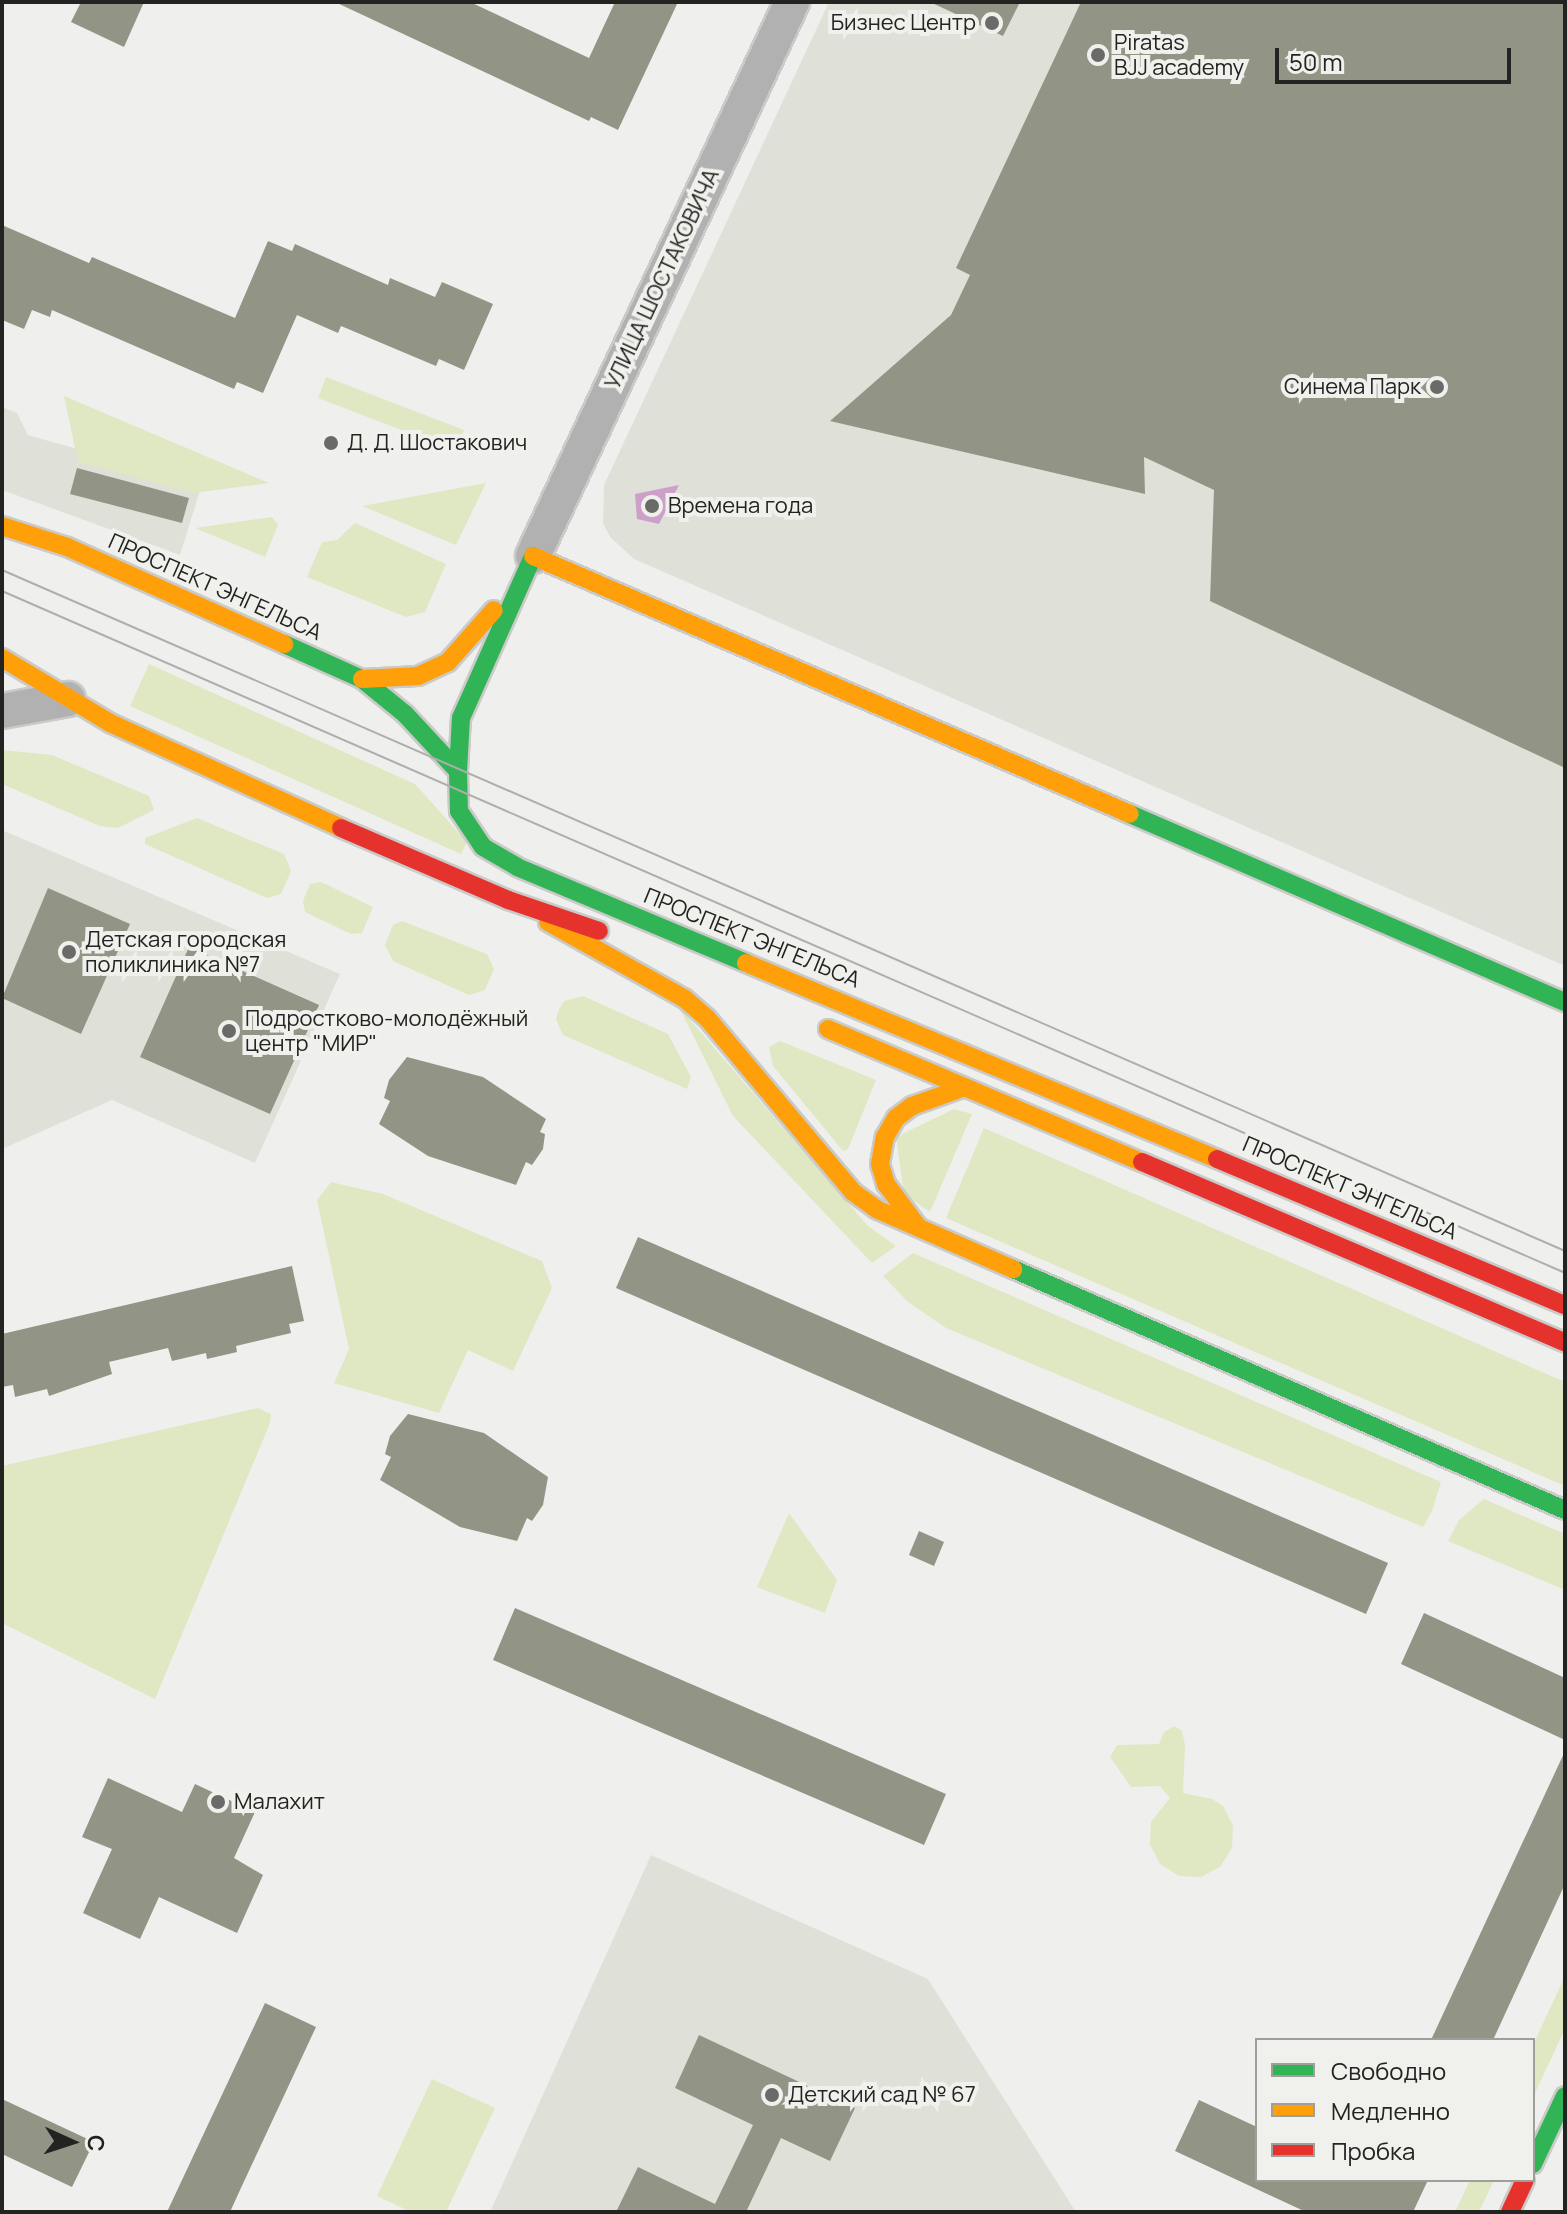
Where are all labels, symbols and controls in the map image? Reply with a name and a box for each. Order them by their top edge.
place label: Бизнес Центр [831,10,976,36]
marker: Бизнес Центр [983,14,1001,32]
place label: Piratas BJJ academy [1114,29,1244,80]
scale bar [1279,32,1515,82]
text: 50 m [1289,45,1343,78]
marker: Piratas BJJ academy [1089,46,1107,64]
street label: УЛИЦА ШОСТАКОВИЧА [599,165,725,393]
place label: Синема Парк [1284,374,1421,400]
marker: Синема Парк [1428,378,1446,396]
place label: Д. Д. Шостакович [347,430,527,456]
marker: Д. Д. Шостакович [322,434,340,452]
place label: Времена года [668,493,813,519]
marker: Времена года [643,497,661,515]
street label: ПРОСПЕКТ ЭНГЕЛЬСА [104,528,326,646]
street label: ПРОСПЕКТ ЭНГЕЛЬСА [640,882,864,994]
place label: Детская городская поликлиника №7 [85,926,286,978]
marker: Детская городская поликлиника №7 [60,943,78,961]
place label: Подростково-молодёжный центр "МИР" [245,1005,528,1056]
marker: Подростково-молодёжный центр "МИР" [220,1022,238,1040]
street label: ПРОСПЕКТ ЭНГЕЛЬСА [1238,1131,1462,1245]
place label: Малахит [234,1789,325,1815]
marker: Малахит [209,1793,227,1811]
legend [1255,2038,1535,2182]
text: Свободно [1331,2054,1446,2087]
place label: Детский сад № 67 [788,2082,976,2108]
marker: Детский сад № 67 [763,2086,781,2104]
text: Медленно [1331,2094,1450,2127]
north arrow [32,2102,112,2182]
text: С [81,2134,111,2152]
text: Пробка [1331,2134,1415,2167]

